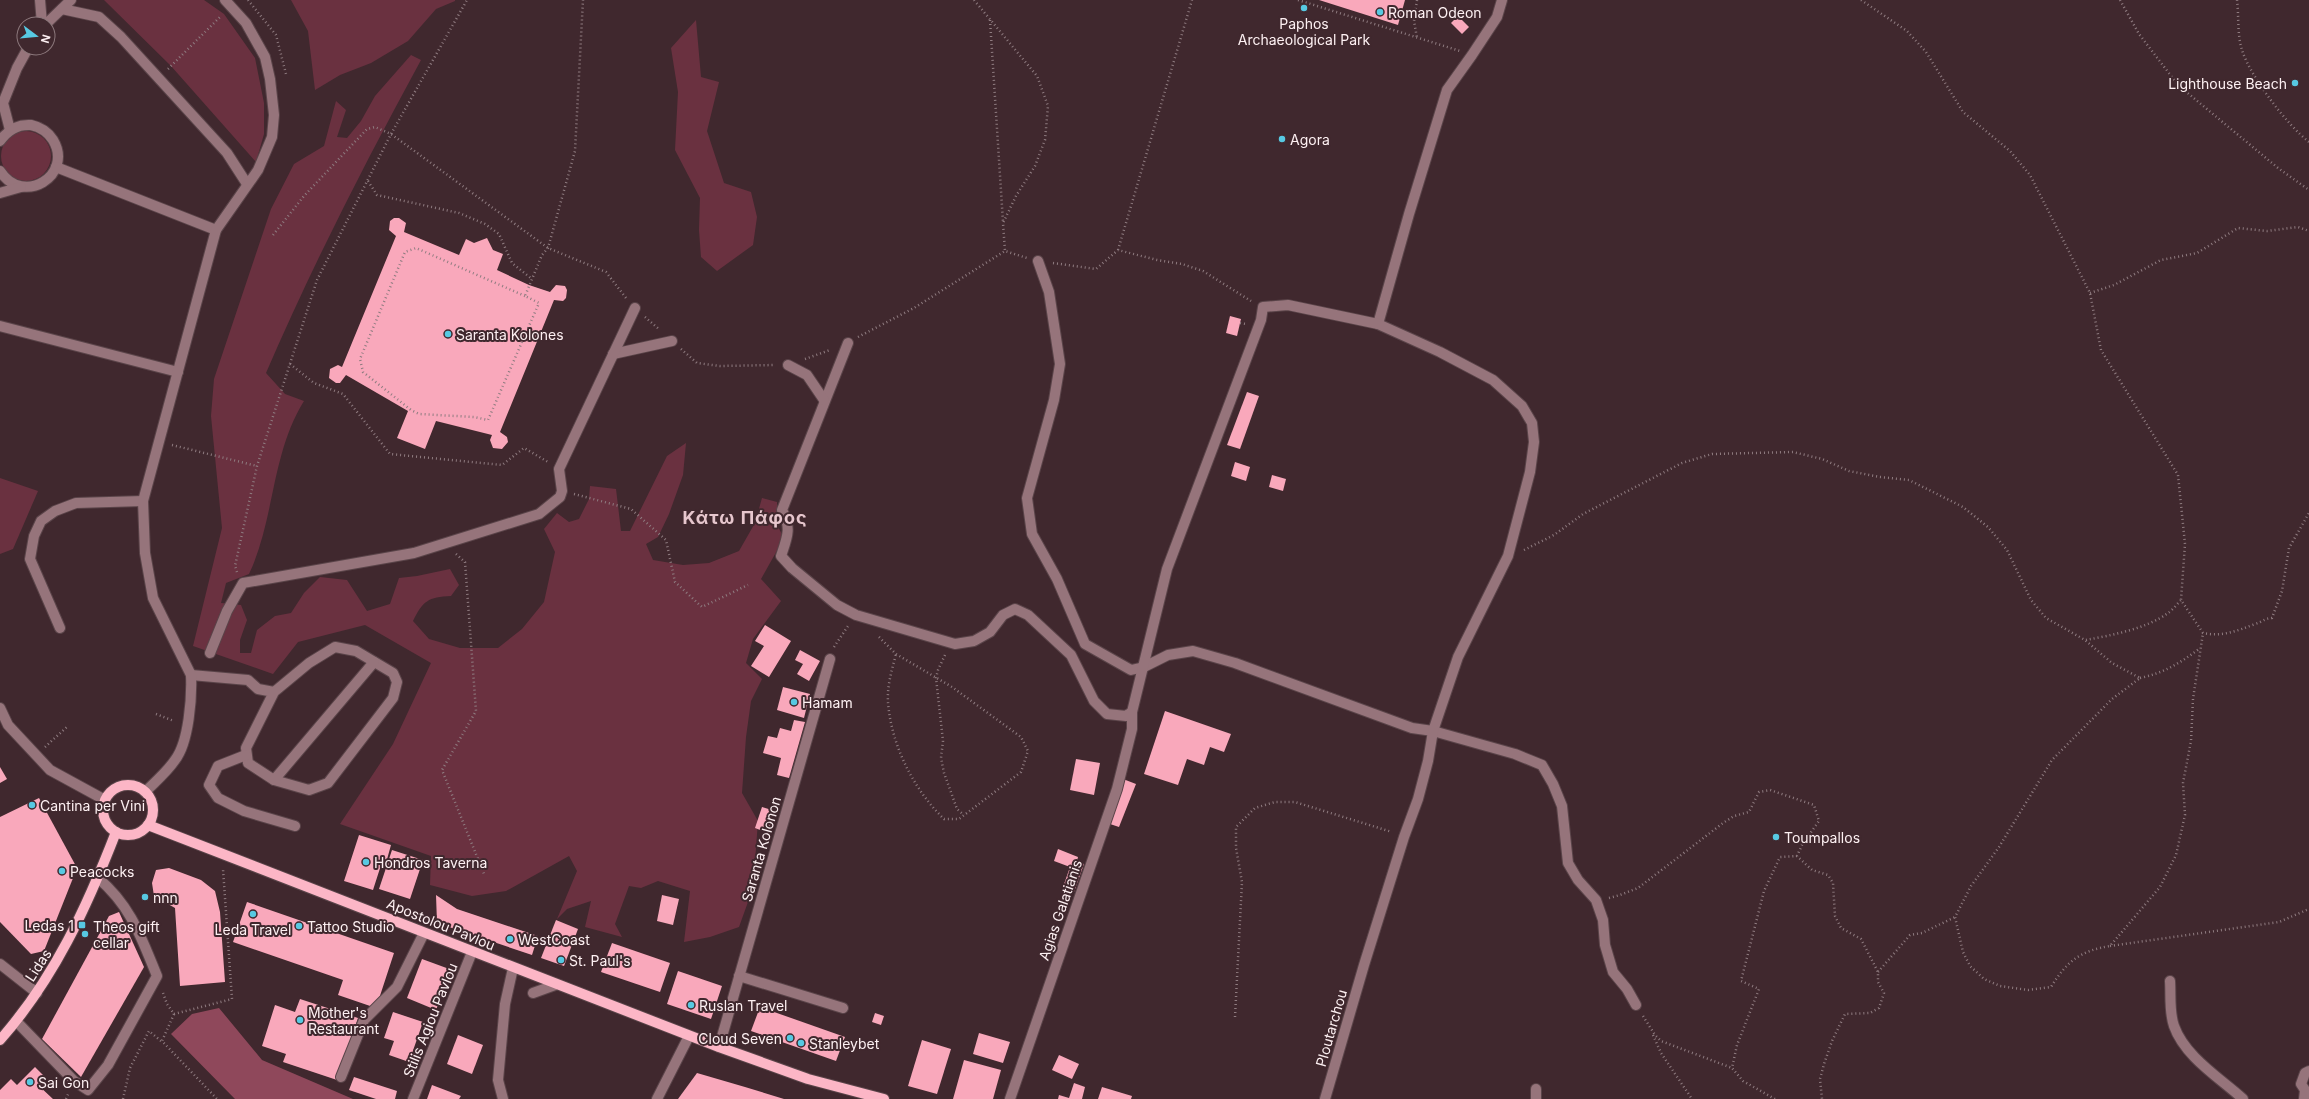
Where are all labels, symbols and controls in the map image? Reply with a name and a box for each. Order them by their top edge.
marker: Paphos Archaeological Park [1299,3,1309,13]
place label: Roman Odeon [1388,4,1482,21]
marker: Roman Odeon [1375,7,1385,17]
place label: Paphos Archaeological Park [1238,15,1371,48]
north arrow [16,16,56,56]
text: N [38,33,53,45]
place label: Lighthouse Beach [2168,75,2287,92]
marker: Lighthouse Beach [2290,78,2300,88]
place label: Agora [1290,131,1330,148]
marker: Agora [1277,134,1287,144]
place label: Saranta Kolones [456,326,564,343]
marker: Saranta Kolones [443,329,453,339]
district label: Κάτω Πάφος [682,507,808,528]
place label: Hamam [802,694,853,711]
marker: Hamam [789,697,799,707]
street label: Saranta Kolonon [738,794,784,904]
place label: Cantina per Vini [40,797,145,814]
marker: Cantina per Vini [27,800,37,810]
place label: Toumpallos [1784,829,1860,846]
marker: Toumpallos [1771,832,1781,842]
place label: Hondros Taverna [374,854,487,871]
marker: Hondros Taverna [361,857,371,867]
street label: Agias Galatianis [1035,857,1085,963]
place label: Peacocks [70,863,135,880]
marker: Peacocks [57,866,67,876]
place label: nnn [153,889,178,906]
marker: nnn [140,892,150,902]
street label: Apostolou Pavlou [384,894,498,954]
marker: Leda Travel [248,909,258,919]
place label: Ledas 1 [24,917,74,934]
place label: Theos gift cellar [93,918,160,951]
place label: Tattoo Studio [307,918,394,935]
marker: Ledas 1 [77,920,87,930]
place label: Leda Travel [215,921,291,938]
marker: Tattoo Studio [294,921,304,931]
marker: Theos gift cellar [80,929,90,939]
place label: WestCoast [518,931,590,948]
marker: WestCoast [505,934,515,944]
street label: Lidas [21,946,55,984]
place label: St. Paul's [569,952,631,969]
marker: St. Paul's [556,955,566,965]
street label: Stilis Agiou Pavlou [399,960,461,1080]
street label: Ploutarchou [1312,987,1350,1069]
place label: Ruslan Travel [699,997,787,1014]
marker: Ruslan Travel [686,1000,696,1010]
place label: Mother's Restaurant [308,1004,380,1037]
marker: Mother's Restaurant [295,1015,305,1025]
place label: Cloud Seven [698,1030,782,1047]
marker: Cloud Seven [785,1033,795,1043]
place label: Stanleybet [809,1035,880,1052]
marker: Stanleybet [796,1038,806,1048]
place label: Sai Gon [38,1074,89,1091]
marker: Sai Gon [25,1077,35,1087]

